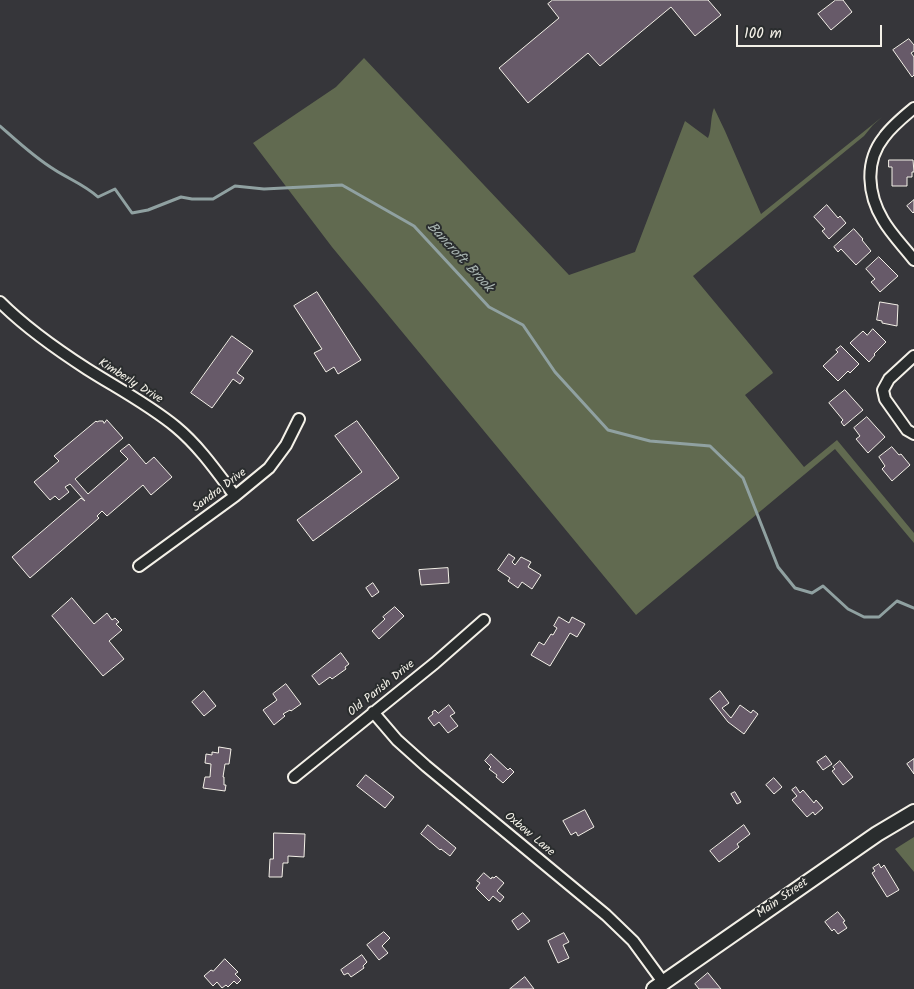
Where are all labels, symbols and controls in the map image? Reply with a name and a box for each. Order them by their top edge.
scale bar [739,15,885,47]
text: 100 m [744,22,782,46]
water label: Bancroft Brook [422,220,496,296]
street label: Kimberly Drive [95,356,165,408]
street label: Sandra Drive [190,466,250,516]
street label: Old Parish Drive [346,658,418,720]
street label: Oxbow Lane [501,810,557,860]
street label: Main Street [754,876,812,922]

